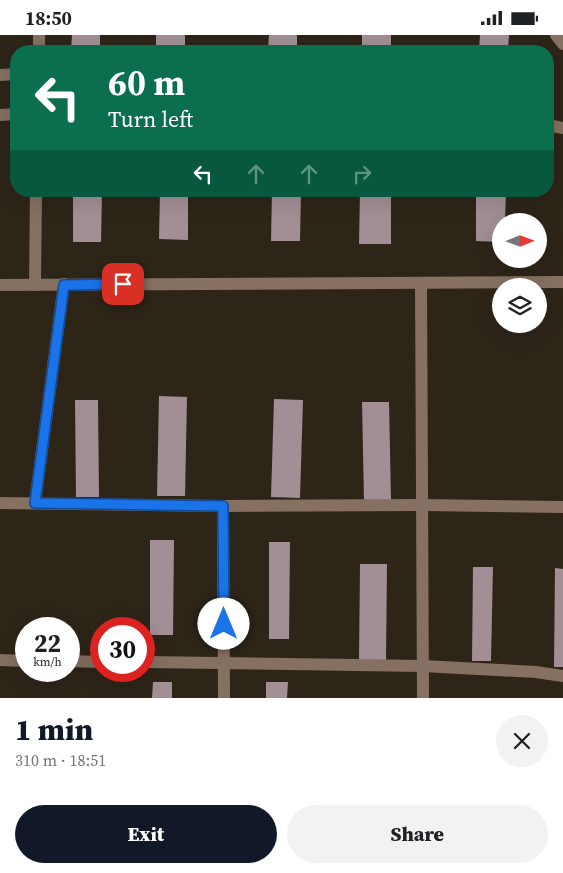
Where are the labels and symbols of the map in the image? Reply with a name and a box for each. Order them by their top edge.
north arrow [492,213,548,267]
pin [102,263,144,305]
position arrow [197,597,249,649]
speed limit sign: 30 [90,617,155,682]

